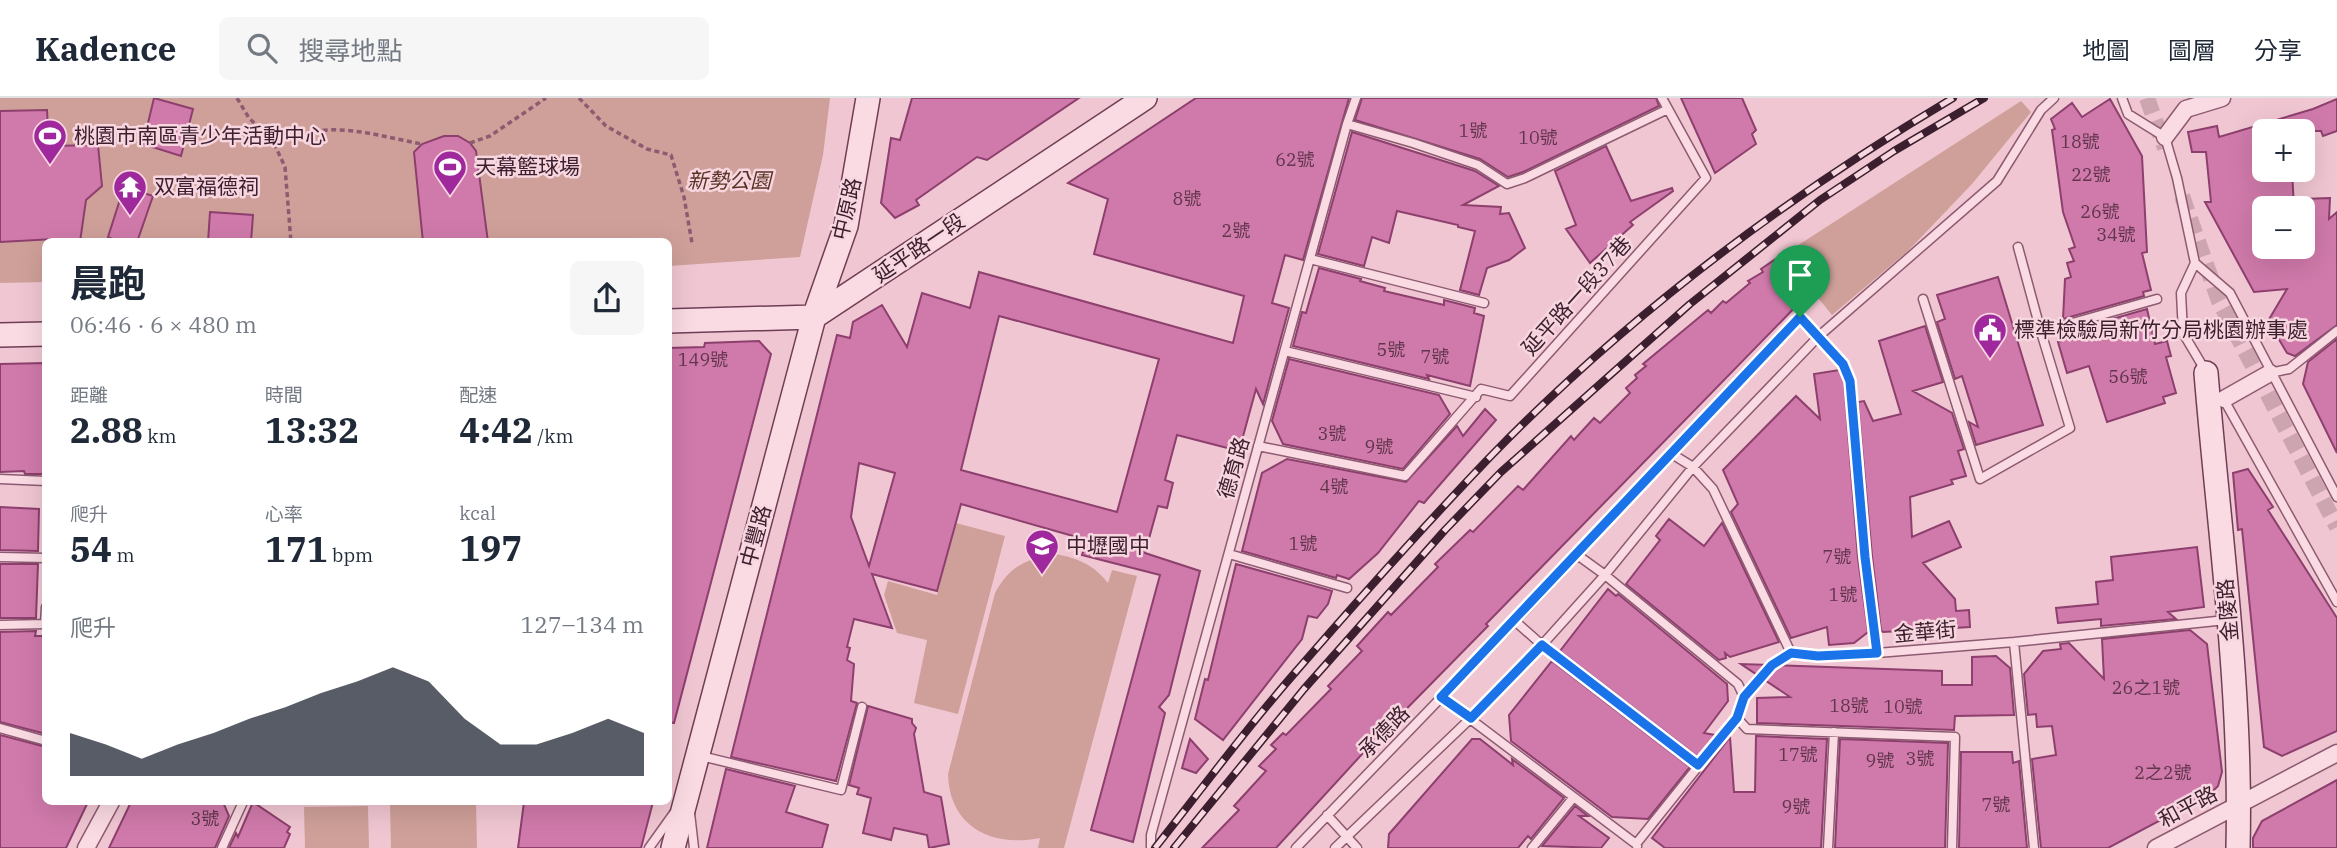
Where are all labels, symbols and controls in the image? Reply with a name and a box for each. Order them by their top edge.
search box [219,17,709,80]
text: Kadence [35,27,177,70]
icon: search [243,29,281,67]
text: 搜尋地點 [299,33,403,67]
text: 地圖 [2082,34,2130,66]
text: 圖層 [2168,34,2216,66]
text: 分享 [2254,34,2302,66]
sports icon: 桃園市南區青少年活動中心 [31,117,69,166]
house number: 1號 [1459,119,1487,142]
map controls [2252,119,2315,259]
button: + [2252,119,2315,182]
place label: 桃園市南區青少年活動中心 [74,121,326,149]
house number: 10號 [1518,126,1558,149]
house number: 18號 [2060,130,2100,153]
sports icon: 天幕籃球場 [431,148,469,197]
house number: 62號 [1275,148,1315,171]
place label: 天幕籃球場 [475,152,580,180]
house number: 22號 [2071,163,2111,186]
park label: 新勢公園 [687,166,774,194]
temple icon: 双富福德祠 [111,168,149,217]
place label: 双富福德祠 [154,172,259,200]
street label: 中原路 [825,175,867,243]
house number: 8號 [1173,187,1201,210]
button: − [2252,196,2315,259]
house number: 26號 [2080,200,2120,223]
street label: 延平路一段 [867,206,970,288]
house number: 2號 [1222,219,1250,242]
house number: 34號 [2096,223,2136,246]
street label: 延平路一段37巷 [1515,230,1637,361]
pin [1770,245,1830,317]
icon: arrive [1781,256,1819,294]
text: 晨跑 [70,258,146,307]
button: share [570,261,644,335]
text: 06:46 · 6 × 480 m [70,309,257,339]
public building icon: 標準檢驗局新竹分局桃園辦事處 [1971,311,2009,360]
place label: 標準檢驗局新竹分局桃園辦事處 [2014,315,2308,343]
house number: 5號 [1377,338,1405,361]
house number: 7號 [1421,345,1449,368]
house number: 149號 [678,348,728,371]
house number: 56號 [2108,365,2148,388]
text: 距離 [70,383,108,407]
text: 時間 [265,383,303,407]
text: 配速 [459,383,497,407]
text: 2.88 [70,407,143,453]
text: 13:32 [265,407,359,453]
text: 4:42 [459,407,533,453]
house number: 3號 [1318,422,1346,445]
text: km [143,424,177,448]
text: /km [533,424,574,448]
street label: 德育路 [1211,434,1255,502]
house number: 9號 [1365,435,1393,458]
house number: 4號 [1320,475,1348,498]
text: kcal [459,501,496,525]
text: 爬升 [70,502,108,526]
text: 心率 [265,502,303,526]
street label: 中豐路 [733,502,777,570]
text: 197 [459,525,522,571]
text: 54 [70,526,112,572]
text: 171 [265,526,328,572]
school or university icon: 中壢國中 [1023,527,1061,576]
place label: 中壢國中 [1066,531,1150,559]
house number: 1號 [1289,532,1317,555]
text: m [112,543,135,567]
text: bpm [328,543,373,567]
house number: 7號 [1823,545,1851,568]
street label: 金陵路 [2210,577,2244,643]
house number: 1號 [1829,583,1857,606]
text: 127–134 m [520,609,644,639]
text: 爬升 [70,612,116,642]
street label: 金華街 [1892,614,1958,648]
house number: 26之1號 [2112,676,2180,699]
house number: 18號 [1829,694,1869,717]
house number: 10號 [1883,695,1923,718]
street label: 承德路 [1351,699,1415,764]
house number: 17號 [1778,743,1818,766]
house number: 3號 [1906,747,1934,770]
house number: 9號 [1866,749,1894,772]
house number: 2之2號 [2134,761,2192,784]
street label: 和平路 [2153,779,2222,833]
house number: 7號 [1982,793,2010,816]
house number: 9號 [1782,795,1810,818]
house number: 3號 [191,807,219,830]

